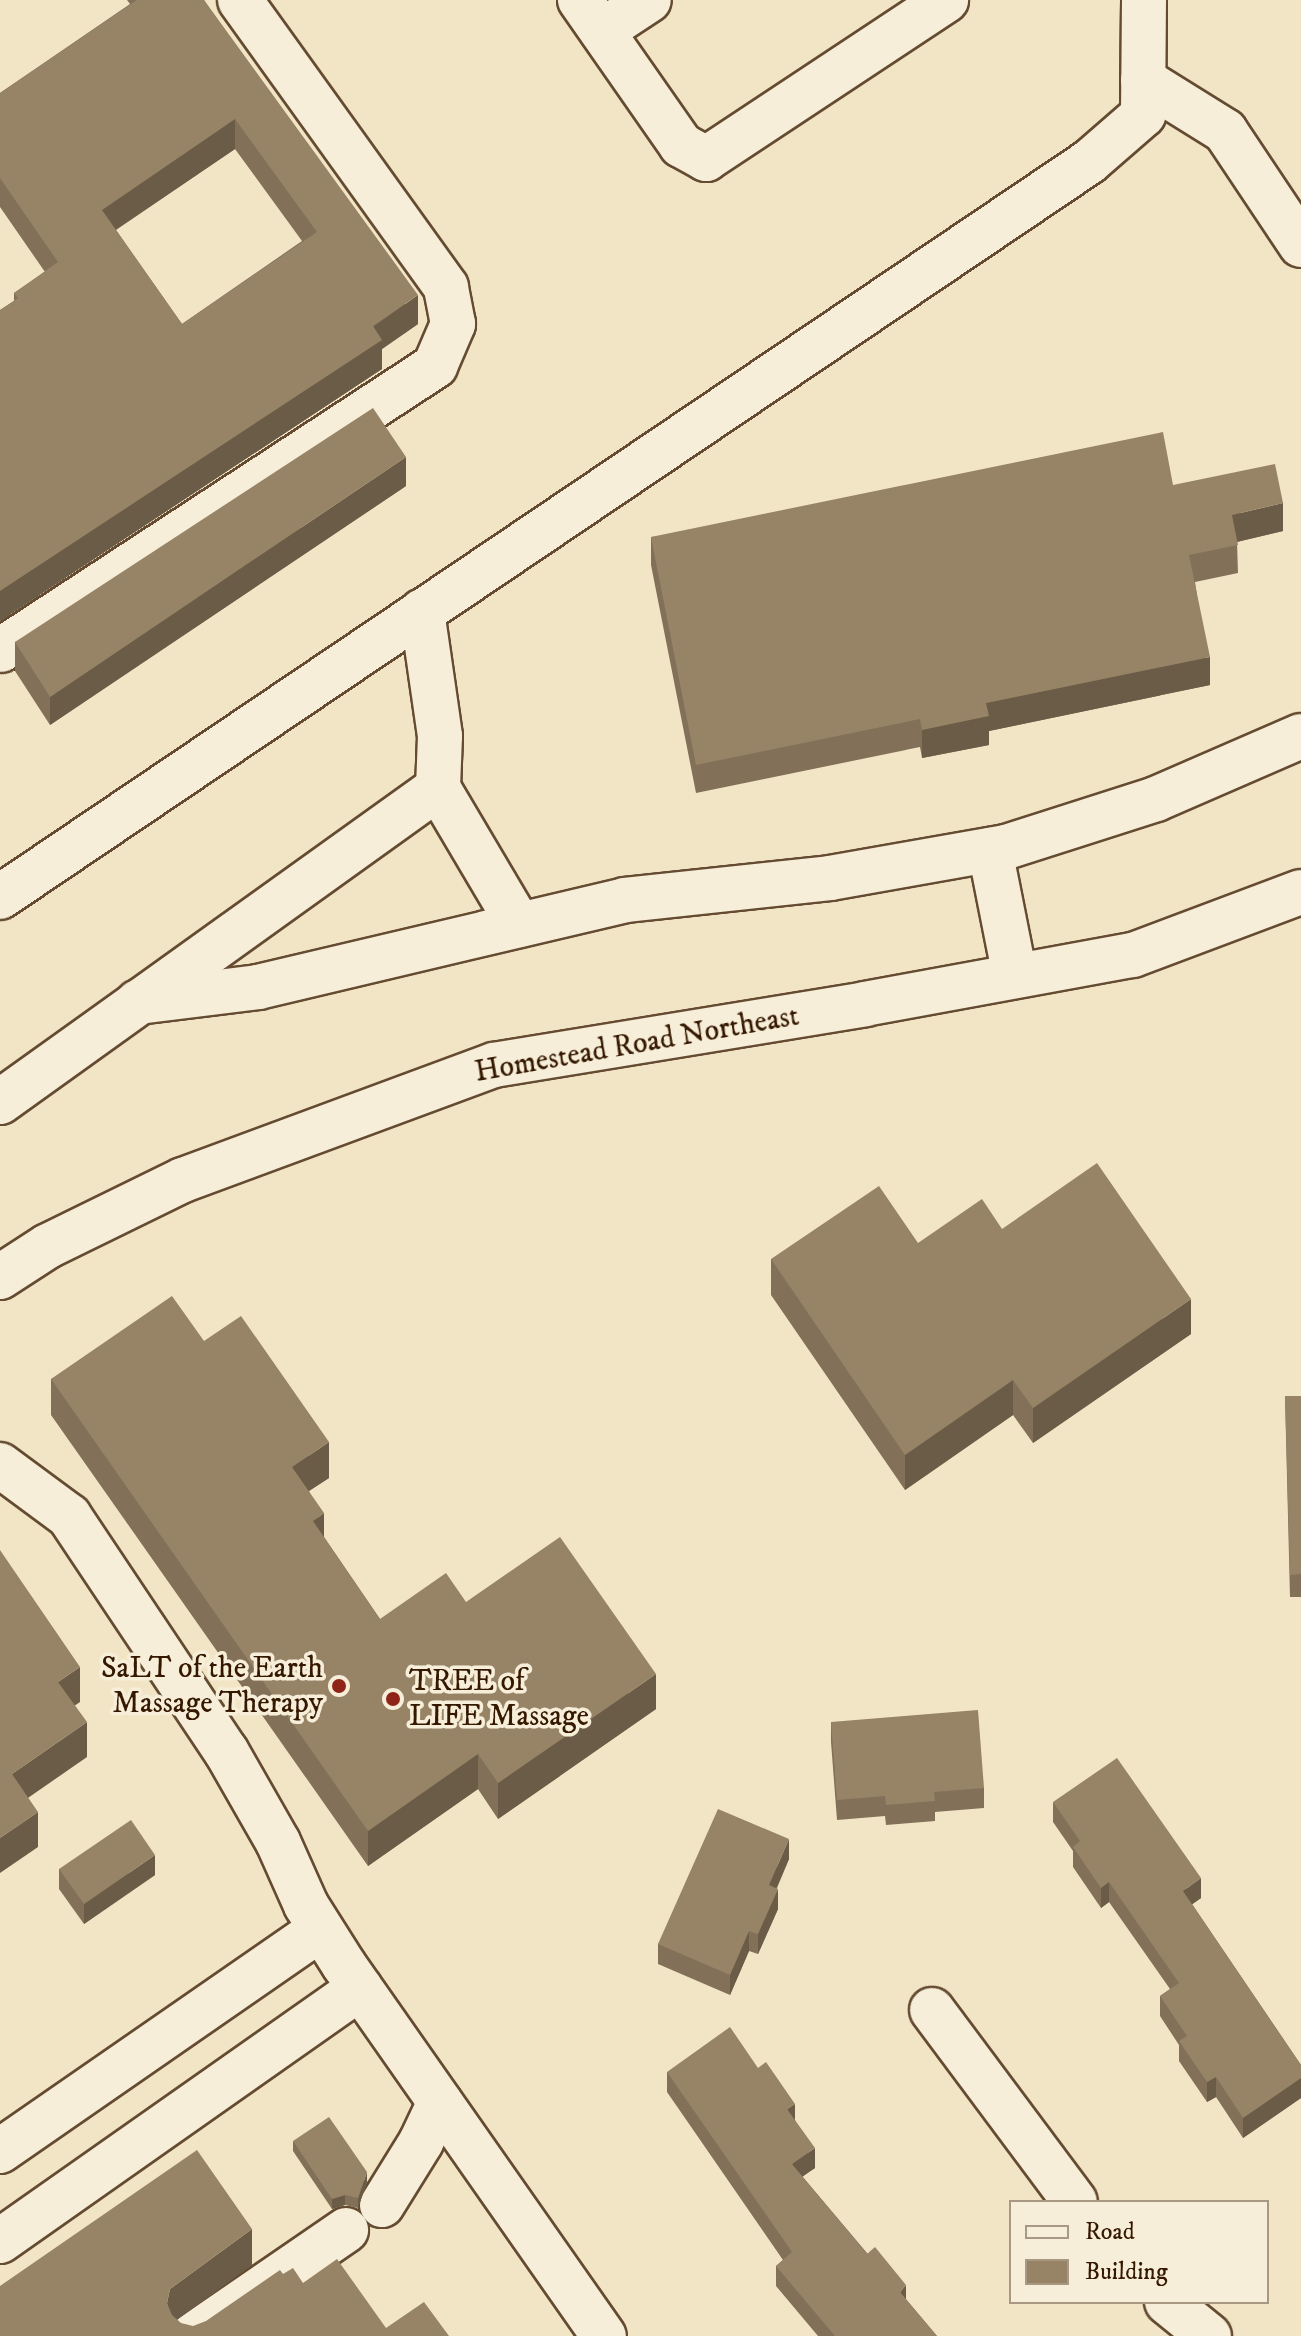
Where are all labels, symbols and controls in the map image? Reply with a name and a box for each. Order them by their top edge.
street label: Homestead Road Northeast [472,999,802,1091]
place label: SaLT of the Earth Massage Therapy [101,1651,323,1722]
place label: TREE of LIFE Massage [409,1664,589,1734]
marker: SaLT of the Earth Massage Therapy [330,1677,348,1695]
marker: TREE of LIFE Massage [384,1690,402,1708]
legend [1009,2200,1269,2304]
text: Road [1085,2217,1135,2247]
text: Building [1085,2257,1168,2287]

